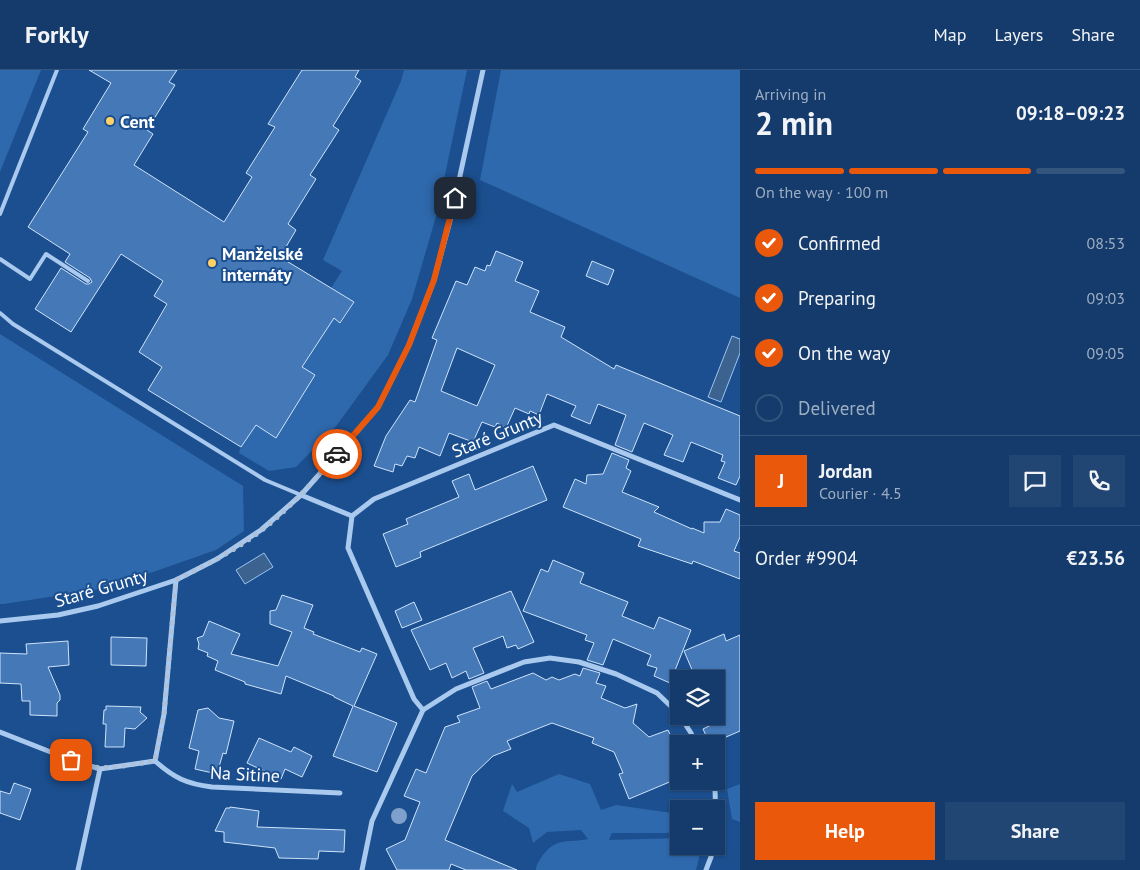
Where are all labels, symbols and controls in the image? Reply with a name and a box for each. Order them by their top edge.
text: Forkly [25,19,89,50]
text: Map [934,23,966,46]
text: Layers [994,23,1043,46]
text: Share [1071,23,1115,46]
text: Arriving in [755,84,826,104]
text: 09:18–09:23 [1016,101,1125,125]
text: 2 min [755,102,833,144]
place label: Cent [120,110,155,133]
marker: Cent [104,115,116,127]
pin [434,177,476,219]
text: On the way · 100 m [755,182,888,202]
icon: home [441,184,469,212]
icon: check [755,229,783,257]
text: Confirmed [798,231,881,255]
text: 08:53 [1087,233,1125,253]
place label: Manželské internáty [222,242,303,286]
marker: Manželské internáty [206,257,218,269]
icon: check [755,284,783,312]
text: Preparing [798,286,876,310]
text: 09:03 [1087,288,1125,308]
icon: check [755,339,783,367]
text: On the way [798,341,890,365]
text: 09:05 [1087,343,1125,363]
text: Delivered [798,396,876,420]
street label: Staré Grunty [448,405,546,463]
courier [312,429,362,479]
icon: car [323,440,351,468]
button: chat [1009,455,1061,507]
button: phone [1073,455,1125,507]
text: Jordan [819,459,872,483]
text: J [778,469,784,493]
text: Courier · 4.5 [819,483,902,503]
text: Order #9904 [755,546,858,570]
text: €23.56 [1066,546,1125,570]
street label: Staré Grunty [52,564,151,612]
map controls [670,670,725,855]
button: layers [670,670,725,725]
button: + [670,735,725,790]
pin [50,739,92,781]
icon: bag [57,746,85,774]
street label: Na Sitine [209,761,281,787]
button: − [670,800,725,855]
button: Help [755,802,935,860]
button: Share [945,802,1125,860]

